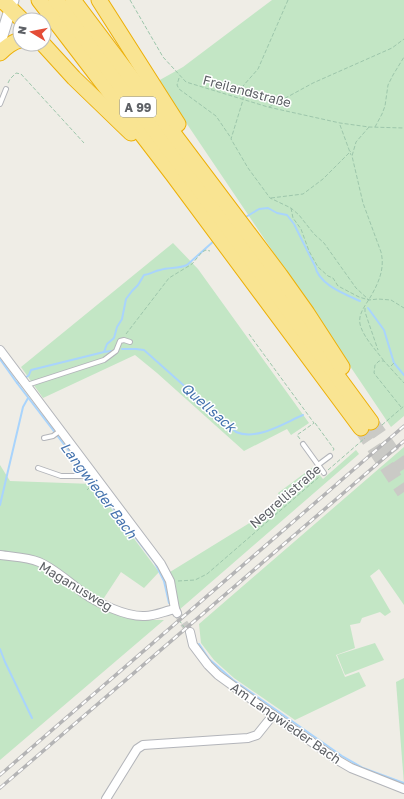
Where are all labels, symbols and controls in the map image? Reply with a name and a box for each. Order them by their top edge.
north arrow [12,12,52,52]
text: N [15,25,29,35]
street label: Freilandstraße [201,72,293,110]
road number: A 99 [120,97,156,117]
water label: Quellsack [178,379,241,437]
water label: Langwieder Bach [57,439,141,542]
street label: Negrellistraße [246,461,324,531]
street label: Maganusweg [36,558,116,614]
street label: Am Langwieder Bach [228,679,344,767]

